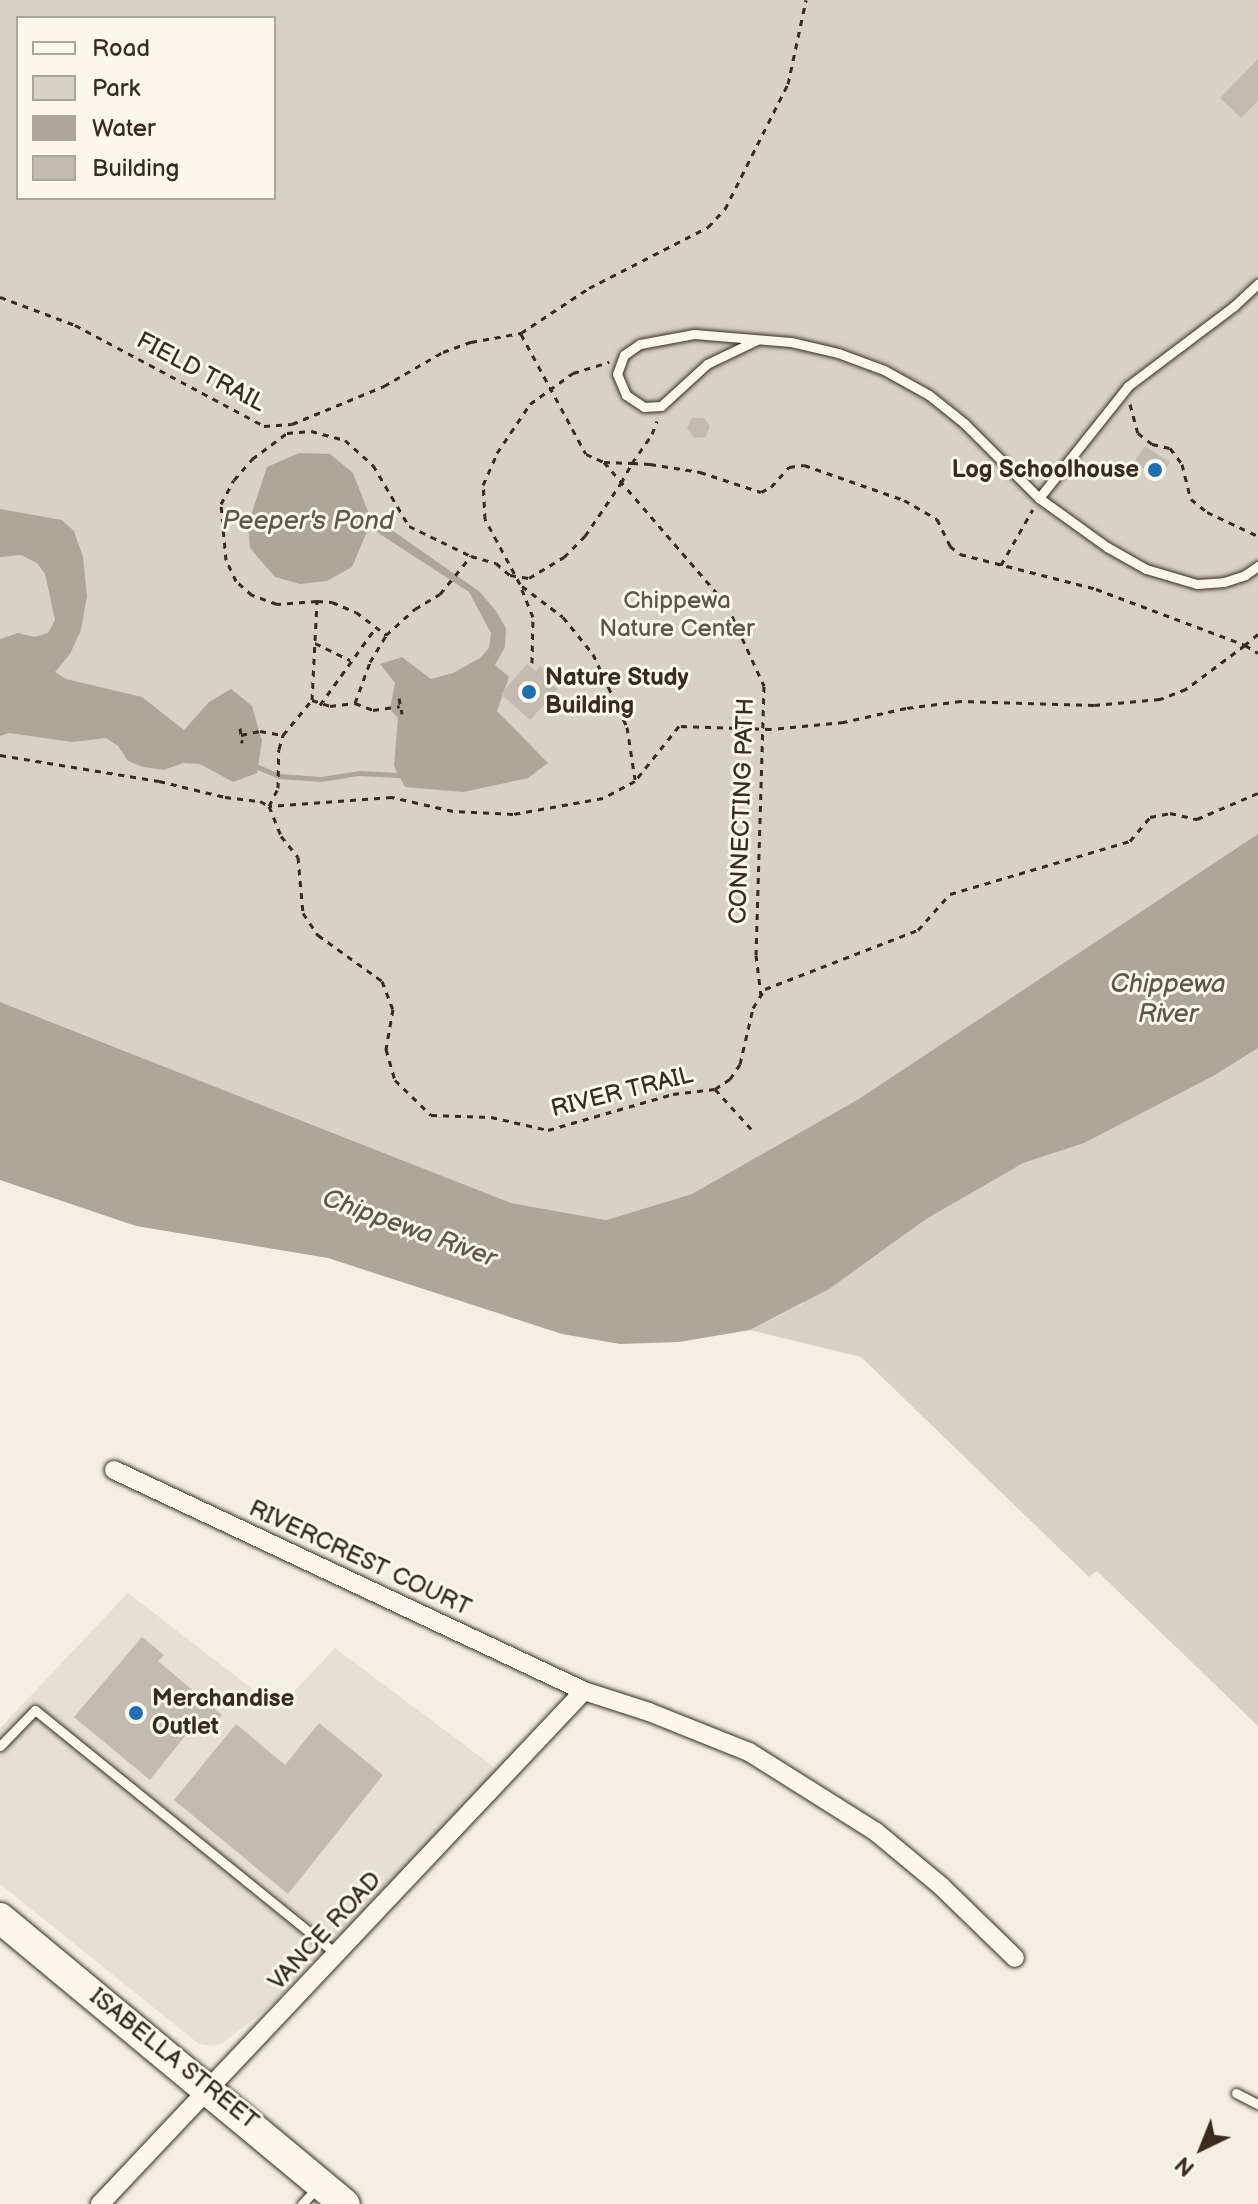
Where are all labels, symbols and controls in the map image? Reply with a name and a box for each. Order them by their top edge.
legend [16,16,276,200]
text: Road [92,34,150,63]
text: Park [92,74,140,103]
text: Water [92,114,156,143]
text: Building [92,154,179,183]
street label: FIELD TRAIL [131,326,271,418]
place label: Log Schoolhouse [952,456,1139,484]
marker: Log Schoolhouse [1146,461,1164,479]
water label: Peeper's Pond [222,506,394,538]
park label: Chippewa Nature Center [599,587,755,643]
place label: Nature Study Building [545,664,689,720]
marker: Nature Study Building [520,683,538,701]
street label: CONNECTING PATH [724,698,760,924]
water label: Chippewa River [1110,969,1226,1030]
street label: RIVER TRAIL [548,1060,696,1124]
water label: Chippewa River [318,1183,500,1275]
street label: RIVERCREST COURT [244,1494,476,1622]
place label: Merchandise Outlet [152,1685,294,1741]
marker: Merchandise Outlet [127,1704,145,1722]
street label: VANCE ROAD [263,1866,387,1996]
street label: ISABELLA STREET [84,1982,264,2136]
north arrow [1162,2108,1242,2188]
text: N [1170,2150,1201,2181]

